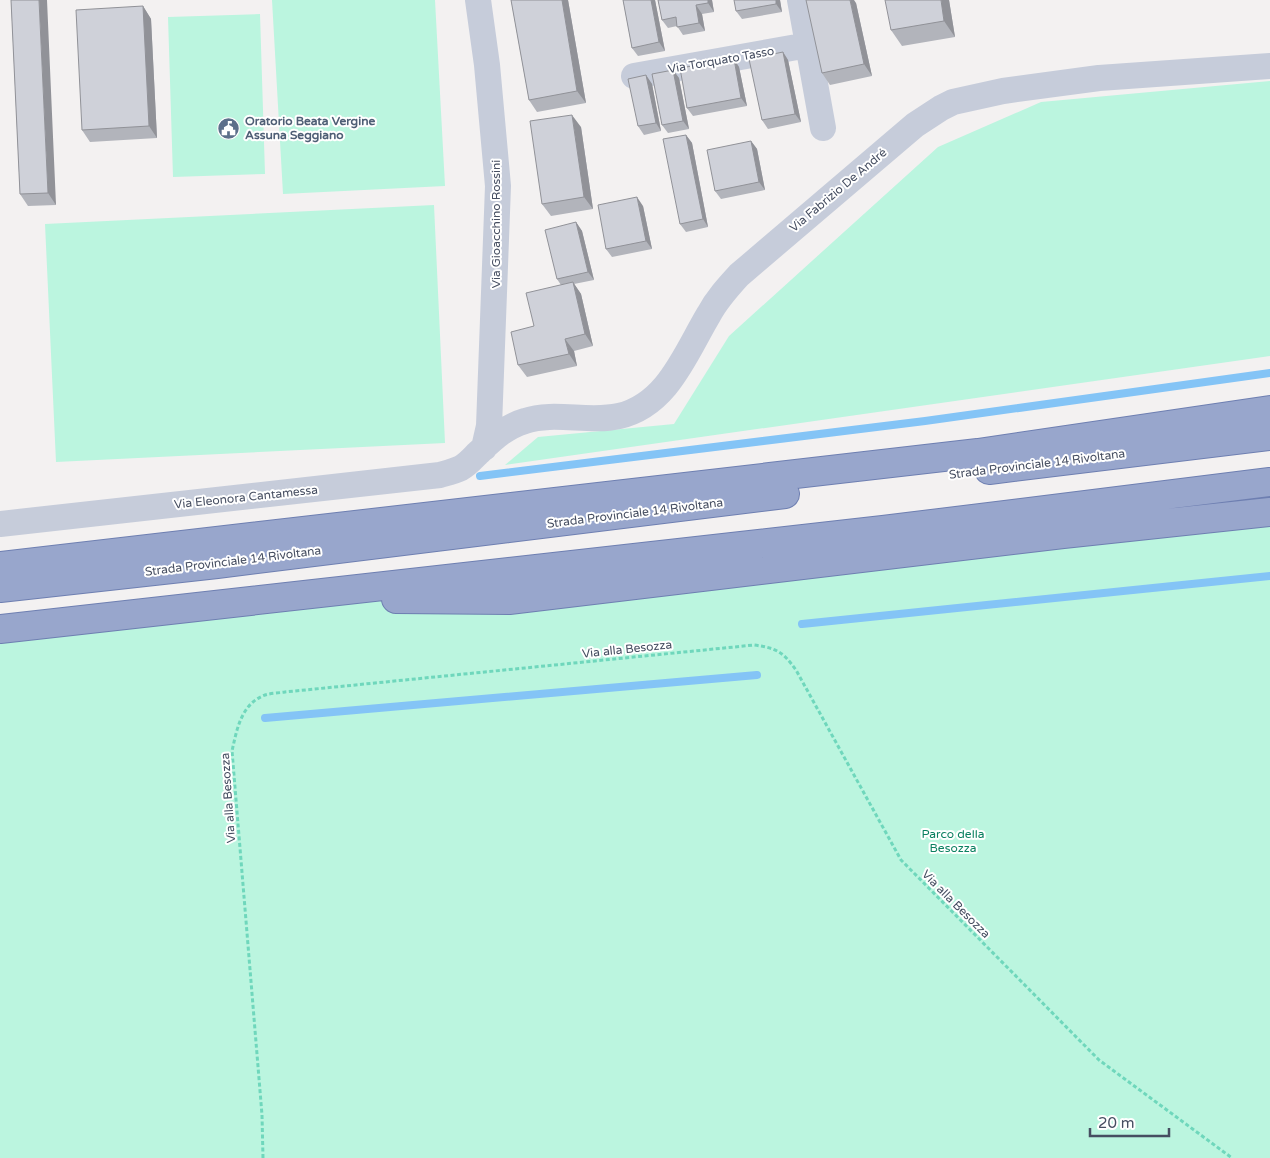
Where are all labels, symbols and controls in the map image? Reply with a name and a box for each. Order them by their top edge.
street label: Via Torquato Tasso [667,44,775,76]
place label: Oratorio Beata Vergine Assuna Seggiano [245,114,375,143]
public building icon: Oratorio Beata Vergine Assuna Seggiano [217,116,241,140]
street label: Via Fabrizio De André [787,145,890,235]
street label: Via Gioacchino Rossini [489,160,503,288]
street label: Strada Provinciale 14 Rivoltana [948,446,1126,482]
street label: Via Eleonora Cantamessa [173,482,319,512]
street label: Strada Provinciale 14 Rivoltana [546,495,724,531]
street label: Strada Provinciale 14 Rivoltana [144,543,322,579]
street label: Via alla Besozza [581,637,673,661]
street label: Via alla Besozza [218,752,238,844]
park label: Parco della Besozza [922,827,984,855]
street label: Via alla Besozza [919,867,993,941]
scale bar [1090,1106,1169,1138]
text: 20 m [1098,1114,1135,1132]

